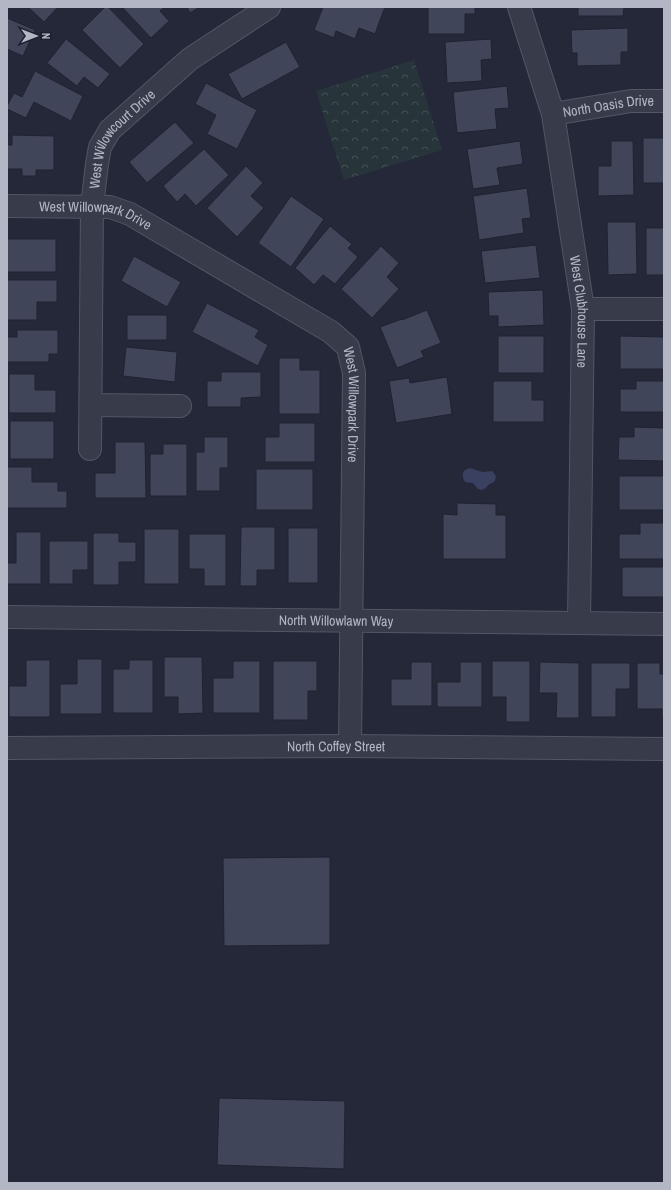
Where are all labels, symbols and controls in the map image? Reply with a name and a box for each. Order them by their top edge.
north arrow [16,16,56,56]
text: N [39,33,53,39]
street label: West Willowcourt Drive [85,85,159,190]
street label: North Oasis Drive [561,92,654,121]
street label: West Willowpark Drive [39,197,155,234]
street label: West Clubhouse Lane [566,254,592,368]
street label: West Willowpark Drive [339,345,363,463]
street label: North Willowlawn Way [279,611,394,630]
street label: North Coffey Street [287,737,385,755]

